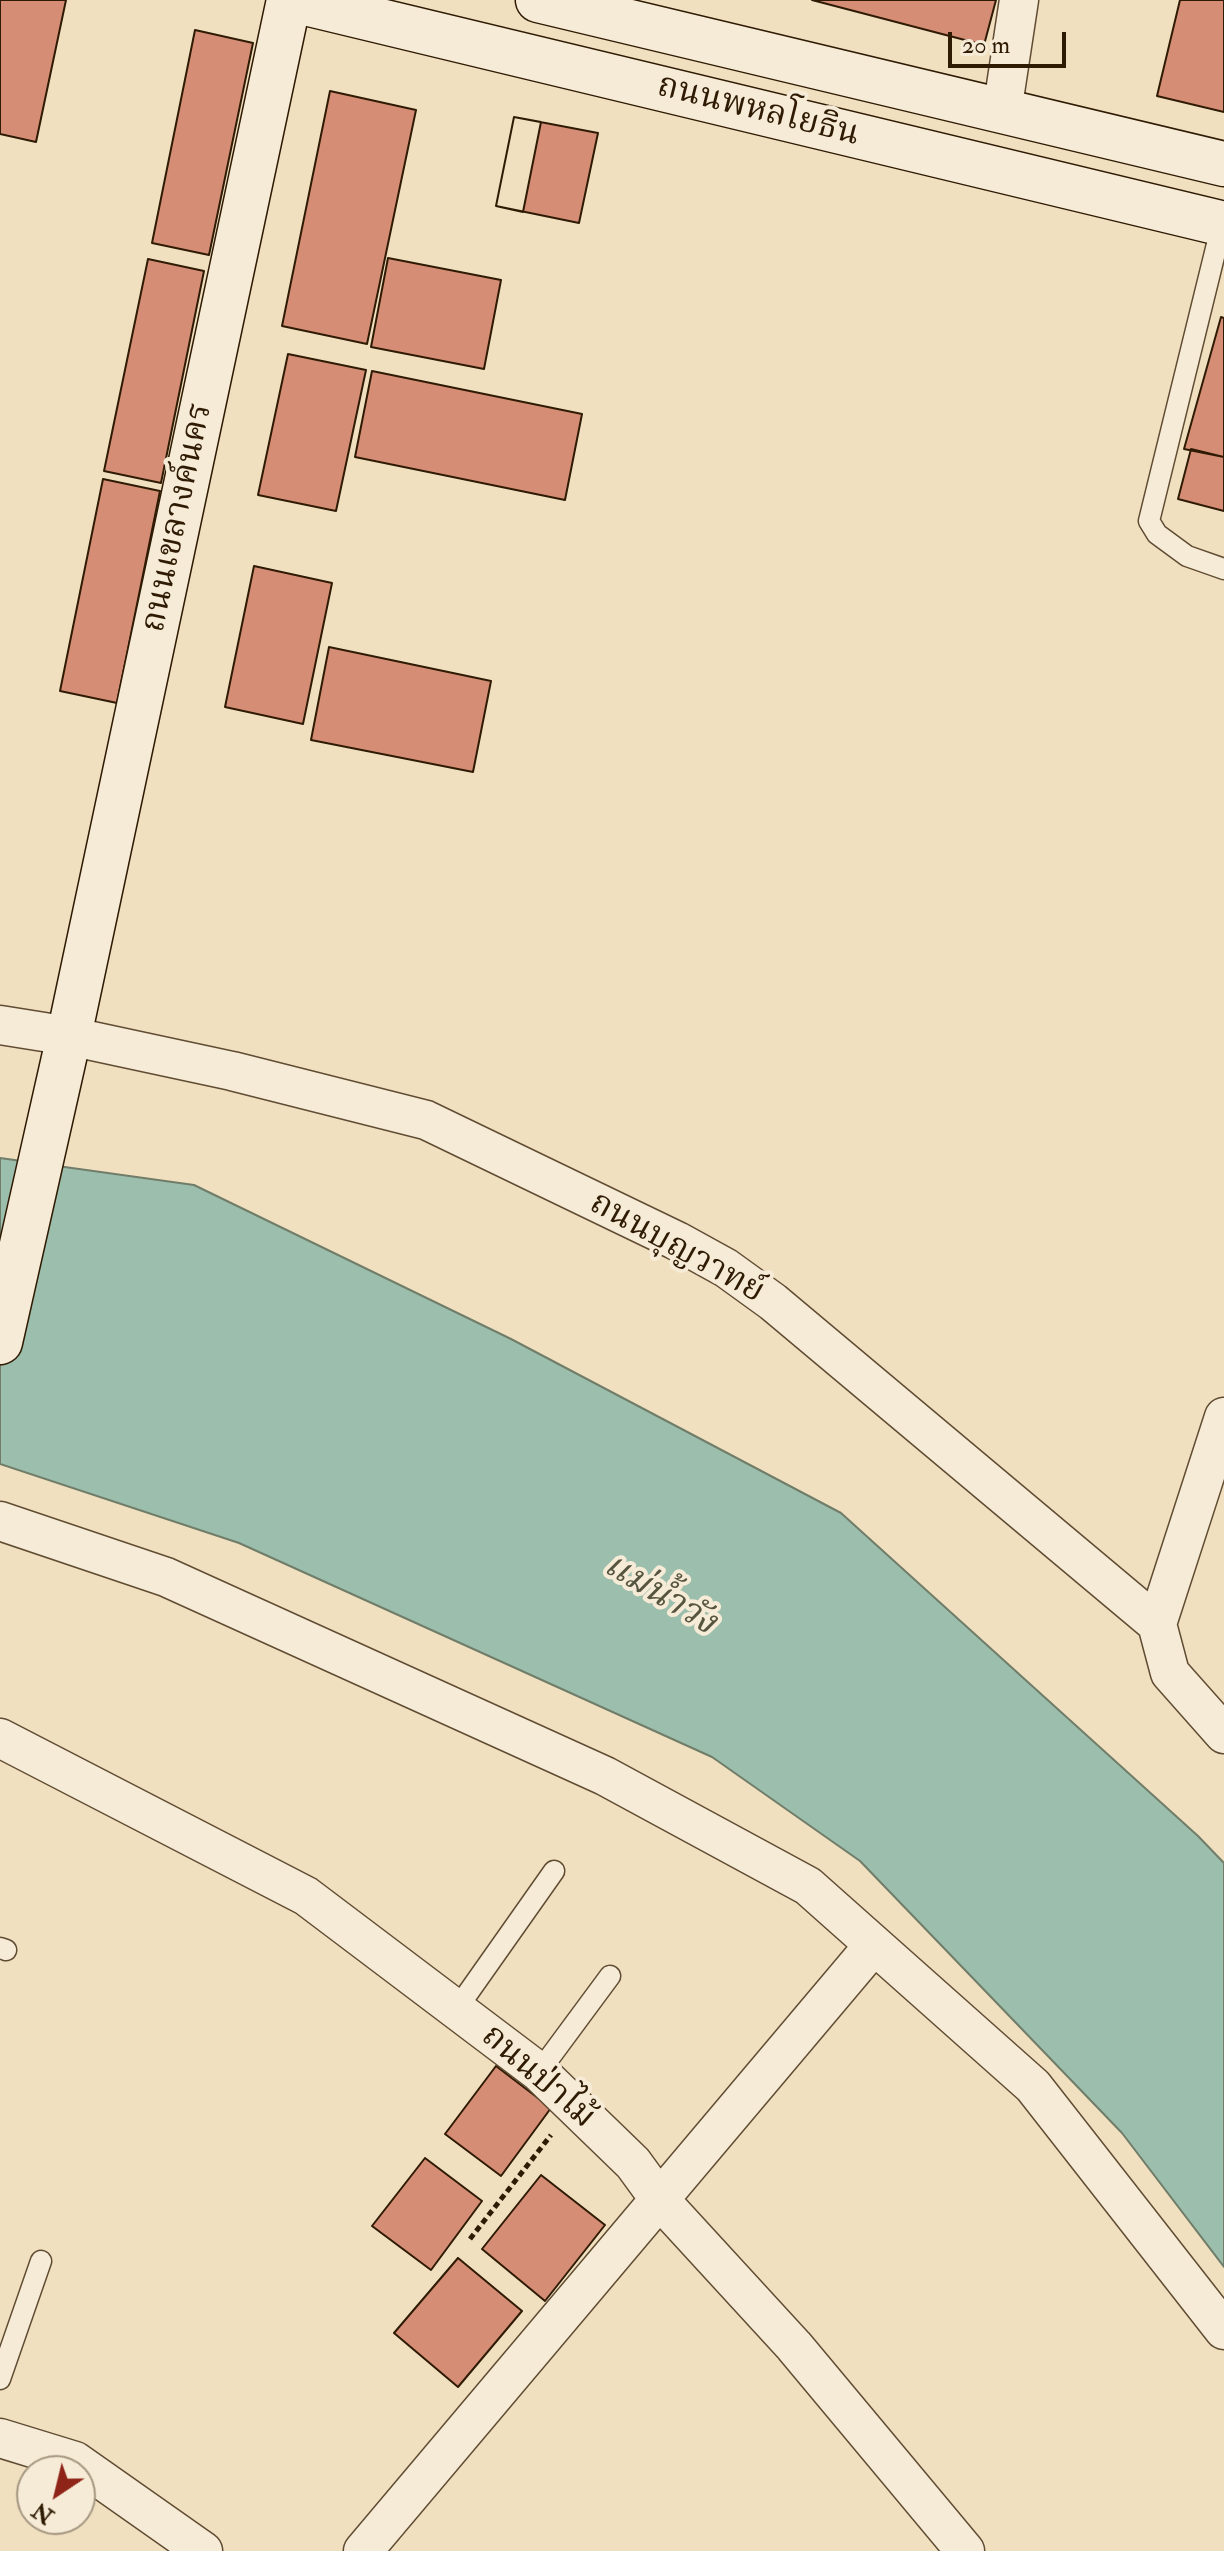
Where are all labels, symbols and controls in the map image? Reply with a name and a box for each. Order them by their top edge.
scale bar [952,16,1070,66]
text: 20 m [962,30,1010,61]
street label: ถนนพหลโยธิน [653,67,863,157]
street label: ถนนเขลางค์นคร [135,400,223,636]
street label: ถนนบุญวาทย์ [582,1184,770,1314]
water label: แม่น้ำวัง [595,1546,723,1646]
street label: ถนนป่าไม้ [472,2017,602,2139]
north arrow [16,2455,96,2535]
text: N [27,2496,59,2530]

